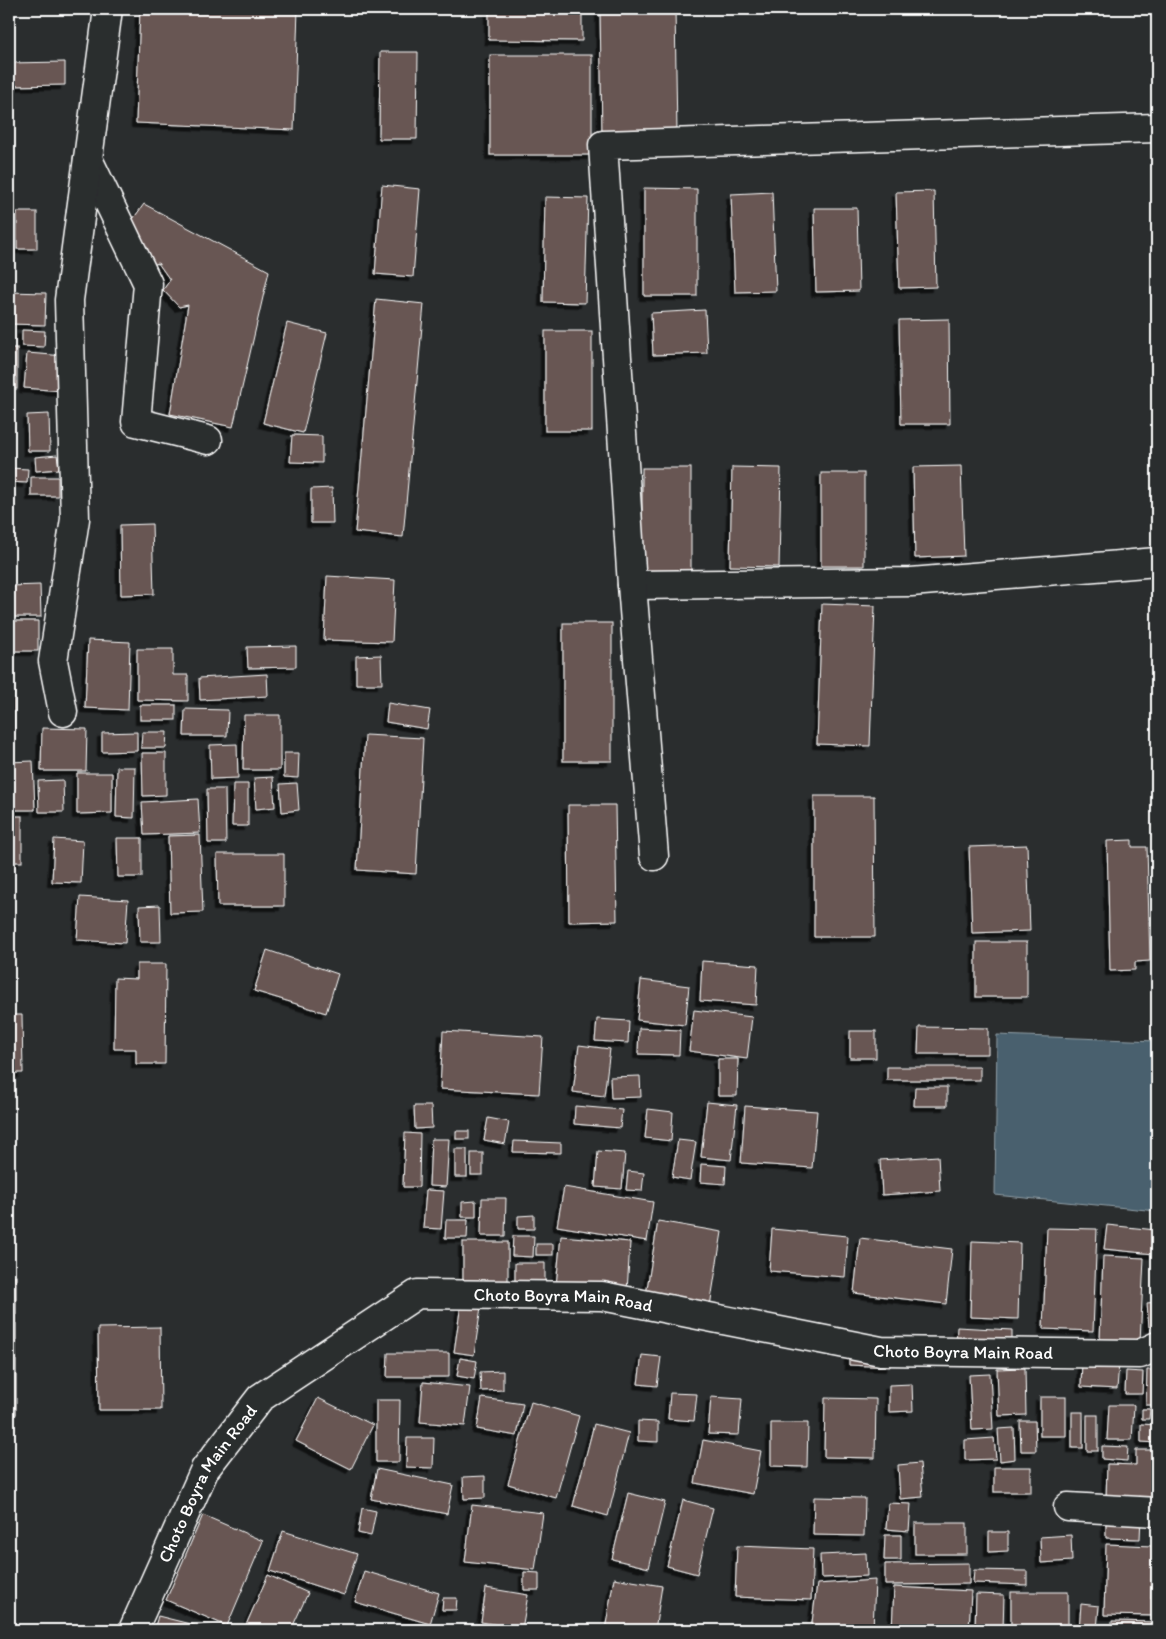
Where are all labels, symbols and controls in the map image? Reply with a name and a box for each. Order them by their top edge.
street label: Choto Boyra Main Road [473,1284,655,1317]
street label: Choto Boyra Main Road [871,1339,1053,1364]
street label: Choto Boyra Main Road [154,1400,262,1566]

